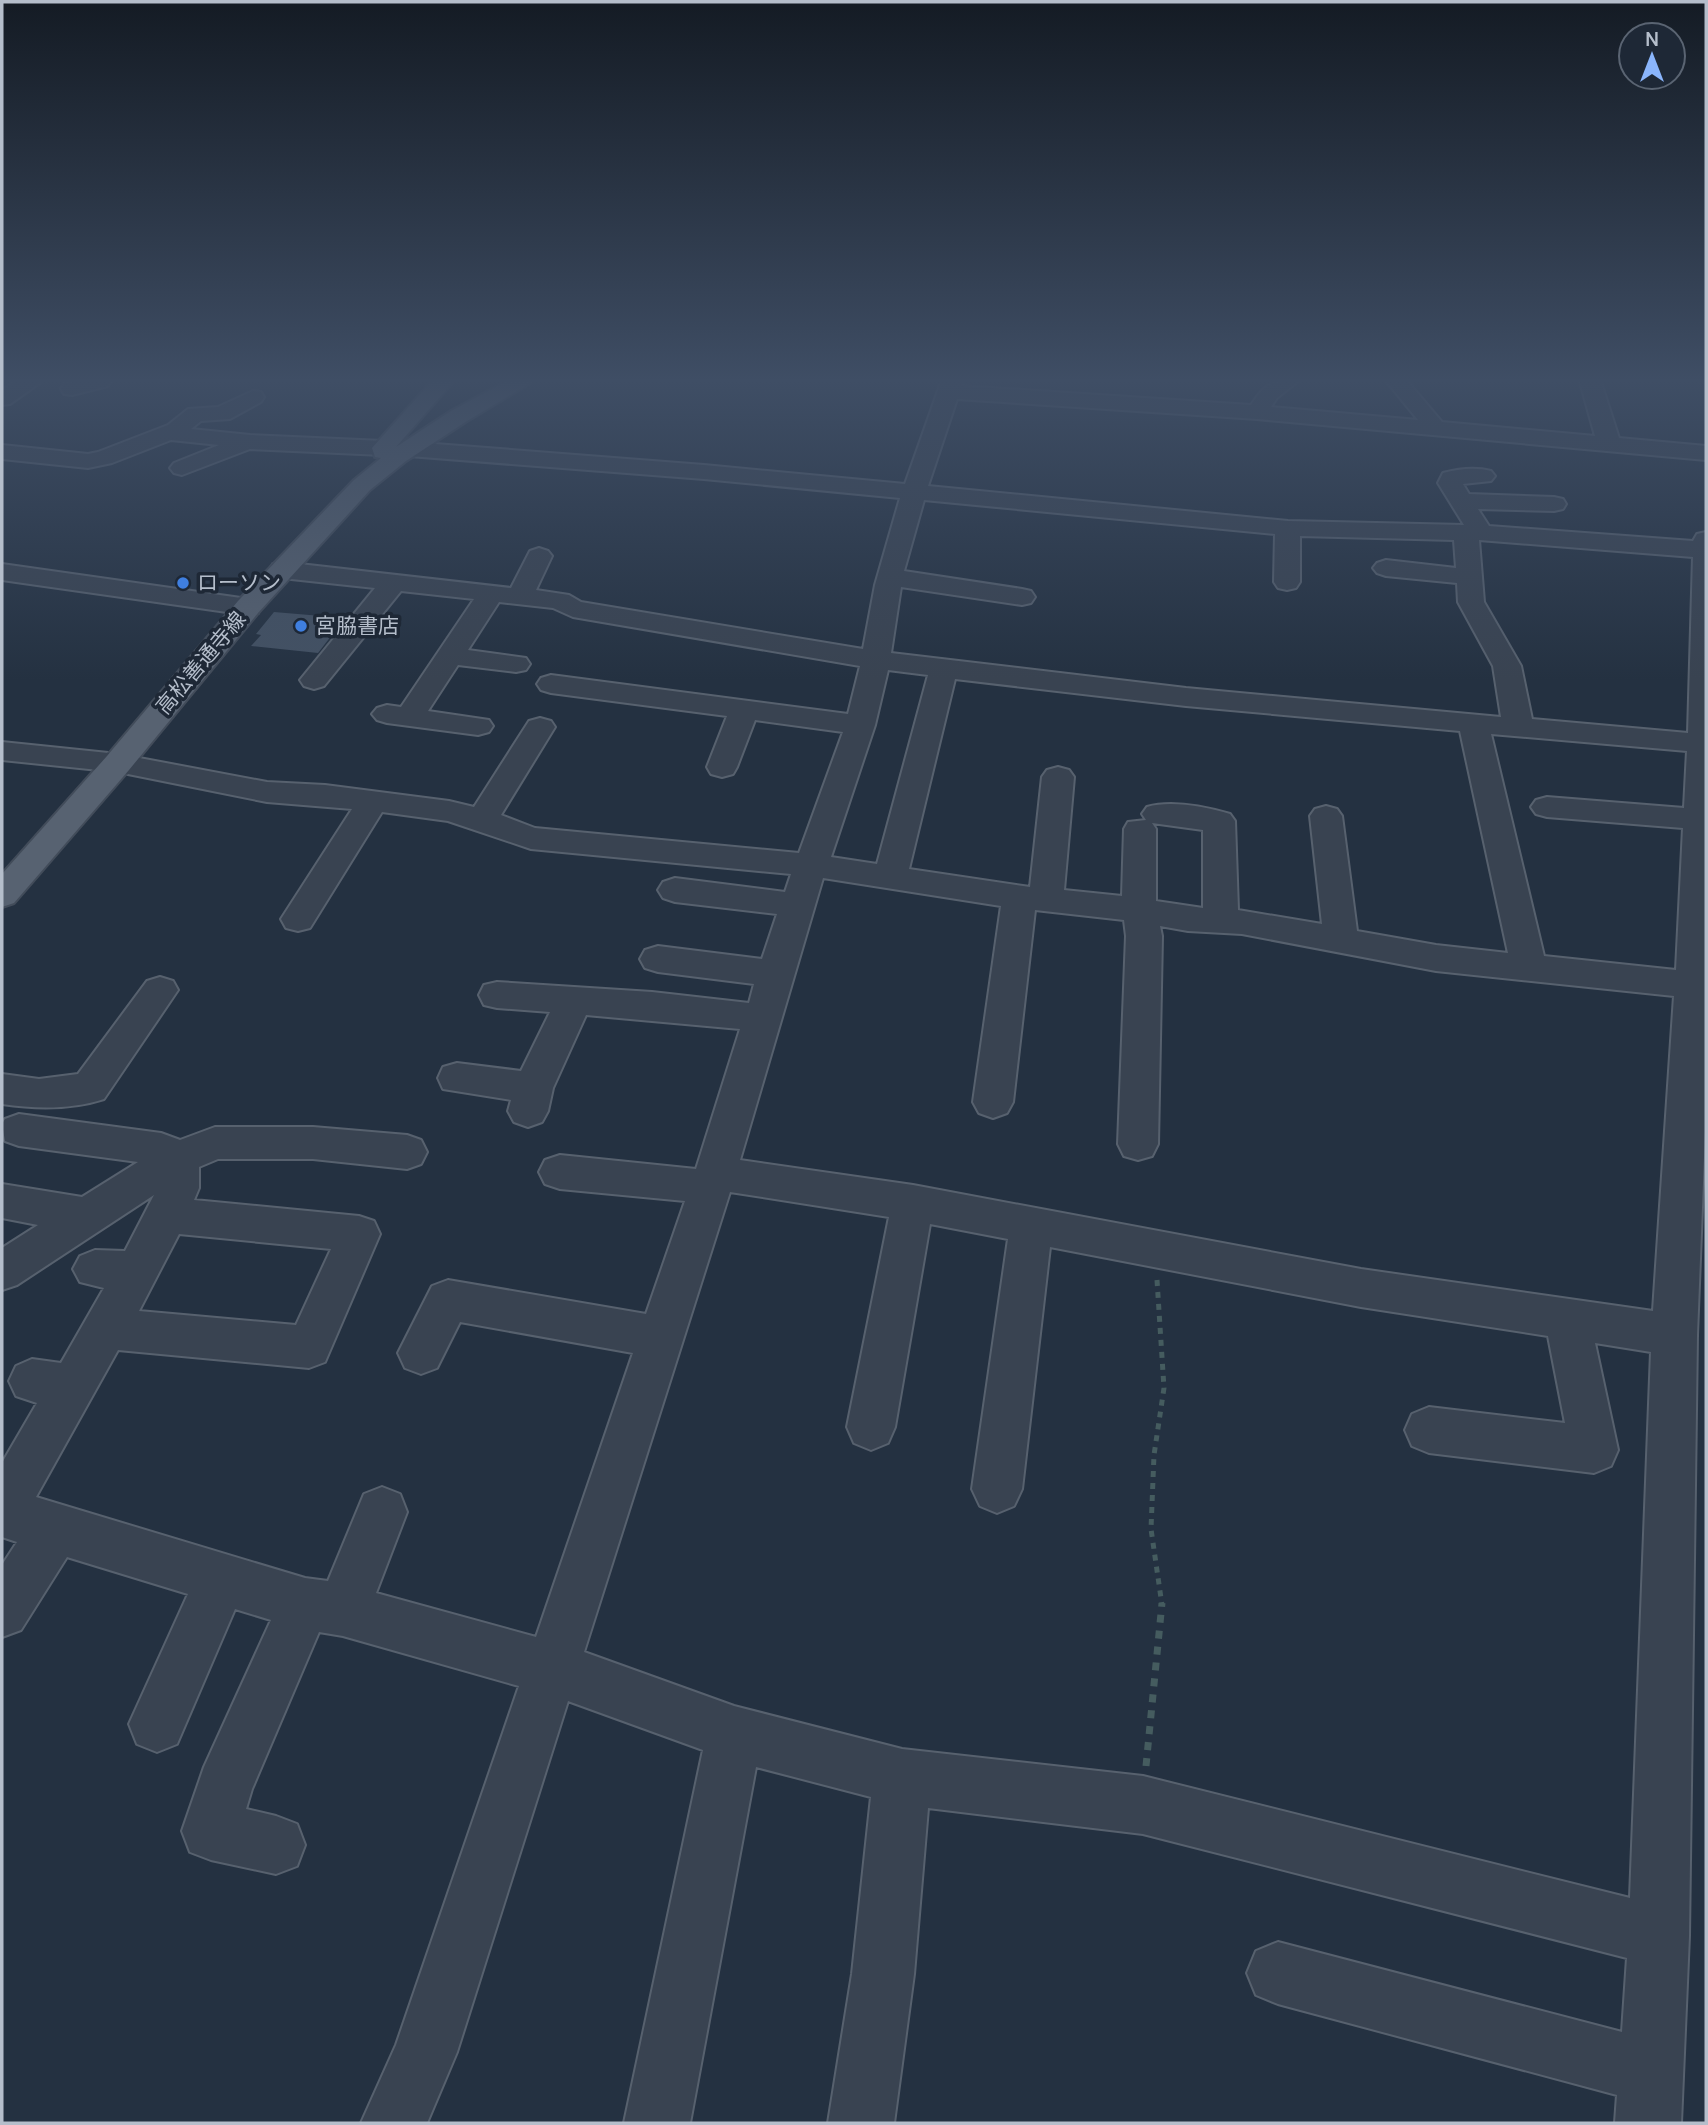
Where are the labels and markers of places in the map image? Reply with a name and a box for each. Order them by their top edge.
place label: ローソン [197,568,281,596]
marker: ローソン [175,575,191,591]
place label: 宮脇書店 [315,611,399,639]
marker: 宮脇書店 [293,618,309,634]

